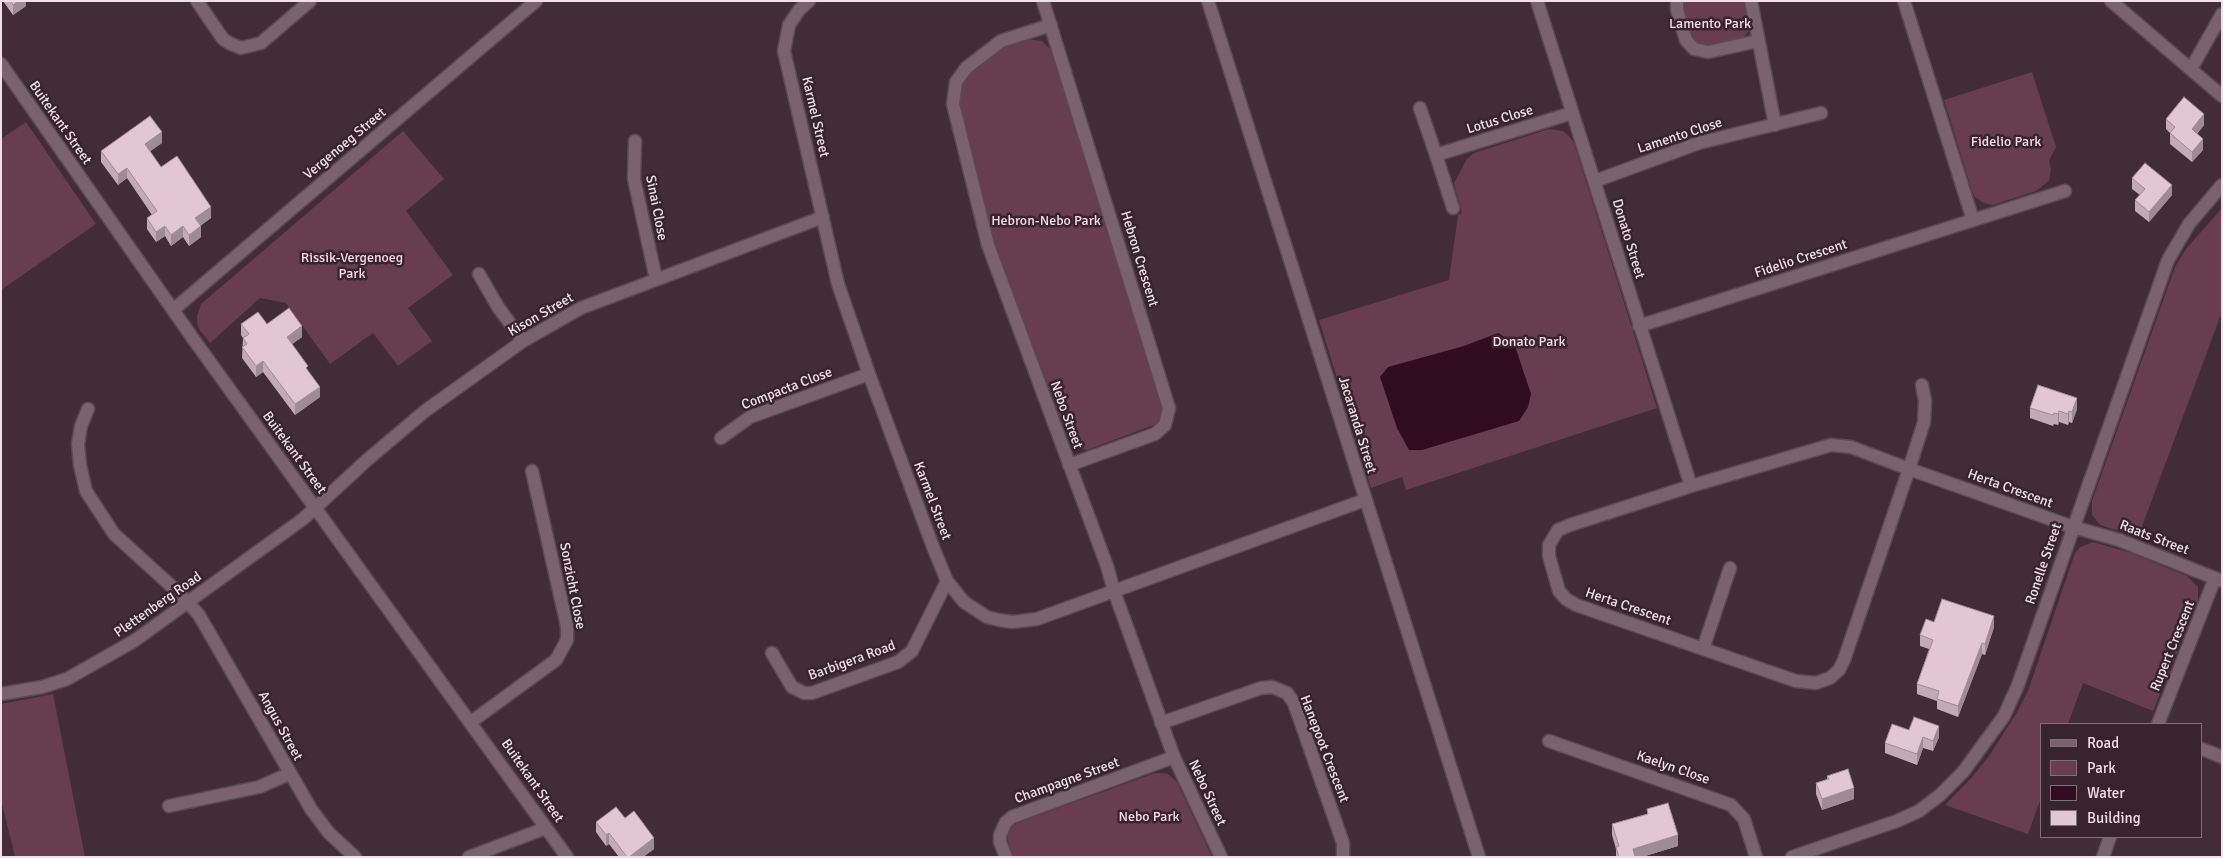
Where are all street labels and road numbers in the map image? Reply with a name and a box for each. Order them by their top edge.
street label: Karmel Street [798,75,832,159]
street label: Buitekant Street [25,78,95,168]
street label: Lotus Close [1465,102,1535,138]
street label: Vergenoeg Street [300,105,390,183]
street label: Lamento Close [1636,114,1724,158]
street label: Sinai Close [641,174,671,242]
street label: Donato Street [1608,197,1648,281]
street label: Hebron Crescent [1116,209,1162,309]
street label: Fidelio Crescent [1753,236,1849,282]
street label: Kison Street [505,290,577,340]
street label: Compacta Close [739,364,835,414]
street label: Jacaranda Street [1334,374,1380,476]
street label: Nebo Street [1046,379,1086,451]
street label: Buitekant Street [258,409,330,497]
street label: Karmel Street [909,460,955,542]
street label: Herta Crescent [1965,466,2055,512]
street label: Raats Street [2117,517,2191,559]
street label: Ronelle Street [2022,521,2066,607]
street label: Sonzicht Close [555,541,589,631]
street label: Plettenberg Road [111,569,205,641]
street label: Herta Crescent [1583,584,1673,630]
street label: Rupert Crescent [2147,598,2199,694]
street label: Barbigera Road [806,637,898,685]
street label: Angus Street [254,688,306,764]
street label: Hanepoot Crescent [1296,693,1352,805]
street label: Buitekant Street [497,736,567,826]
street label: Kaelyn Close [1634,748,1712,788]
street label: Champagne Street [1012,754,1122,808]
street label: Nebo Street [1184,757,1230,829]

